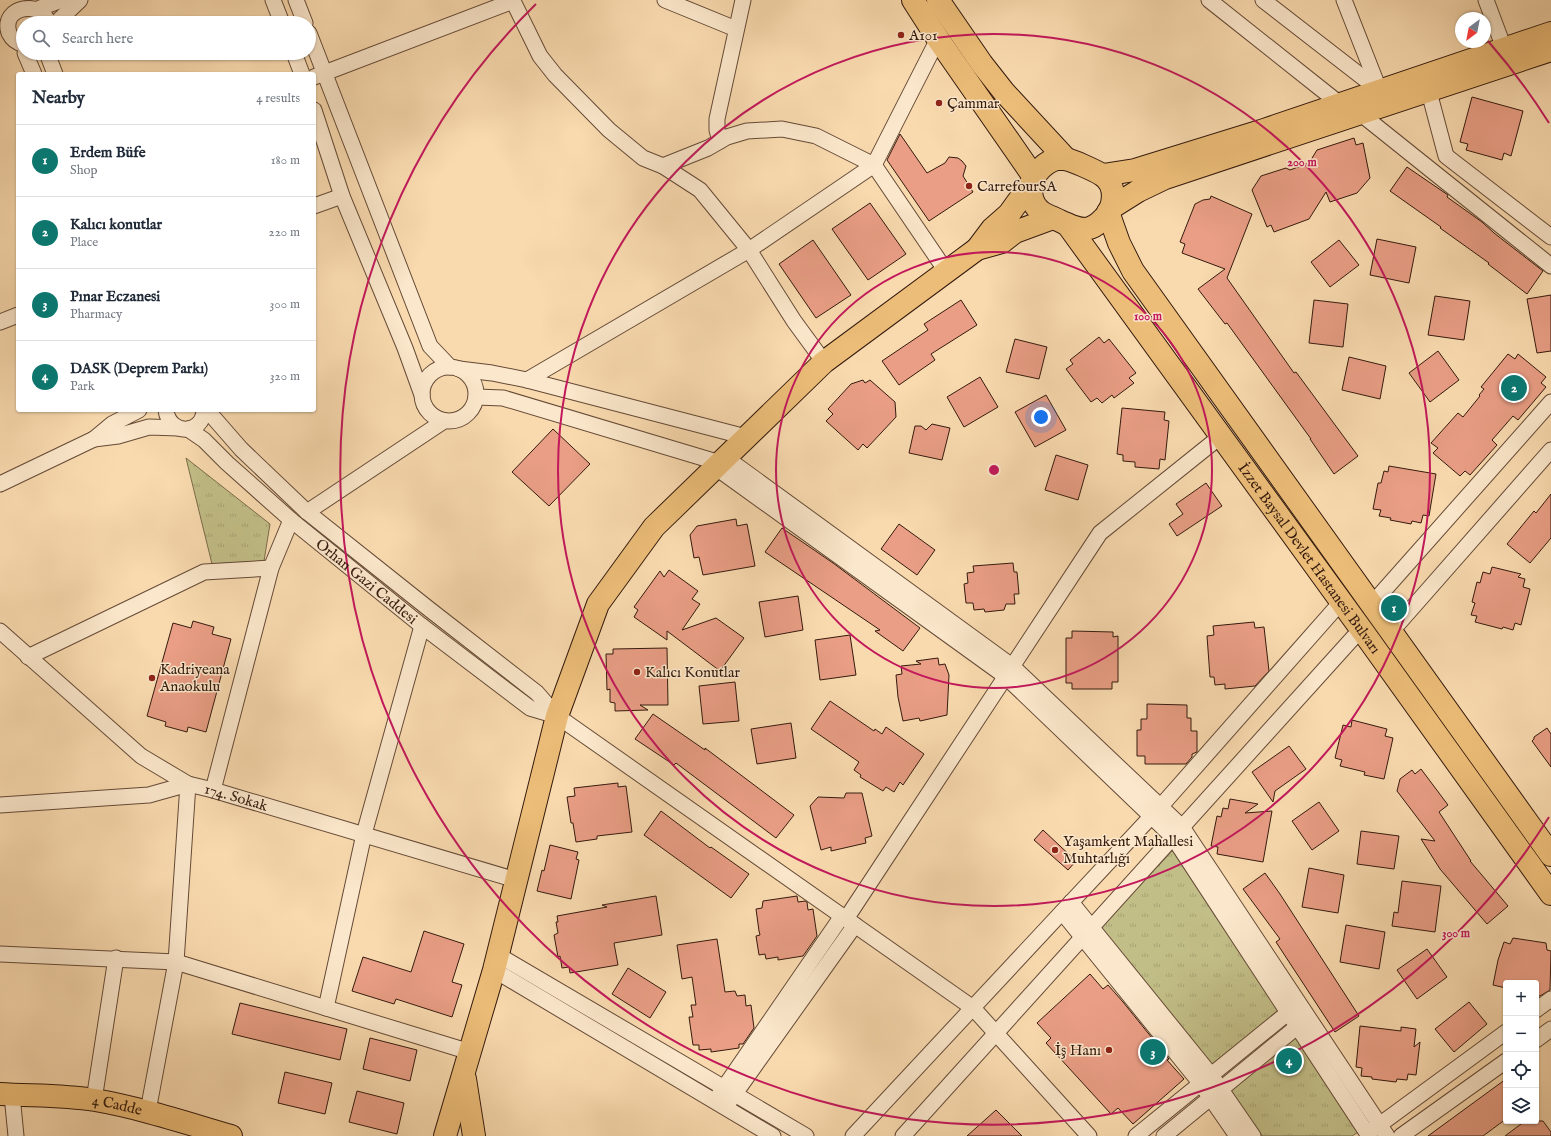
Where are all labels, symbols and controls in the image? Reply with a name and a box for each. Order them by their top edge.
north arrow [1455,12,1491,48]
search box [16,16,316,60]
place label: A101 [908,26,938,45]
icon: search [30,27,52,49]
text: Search here [62,29,133,48]
marker: A101 [896,30,906,40]
text: Nearby [32,88,85,109]
text: 4 results [256,90,300,107]
place label: Çammar [947,94,1000,113]
marker: Çammar [934,98,944,108]
text: Erdem Büfe [70,143,146,162]
text: 1 [43,152,47,169]
text: 180 m [271,152,300,169]
text: 200 m [1287,155,1317,170]
text: Shop [70,162,98,179]
place label: CarrefourSA [977,177,1057,196]
marker: CarrefourSA [964,181,974,191]
text: Kalıcı konutlar [70,215,162,234]
text: 2 [42,224,48,241]
text: 220 m [269,224,300,241]
text: Place [70,234,98,251]
text: Pınar Eczanesi [70,287,160,306]
text: 3 [43,296,47,313]
text: 300 m [269,296,300,313]
text: Pharmacy [70,306,122,323]
text: 100 m [1134,309,1163,324]
text: DASK (Deprem Parkı) [70,359,208,378]
text: 4 [42,368,48,385]
text: 320 m [270,368,300,385]
pin: 2 [1501,373,1527,403]
text: Park [70,378,95,395]
your location [1031,407,1051,427]
street label: İzzet Baysal Devlet Hastanesi Bulvarı [1234,459,1385,658]
centre of rings [987,463,1001,477]
street label: Orhan Gazi Caddesi [312,534,422,628]
pin: 1 [1381,593,1407,623]
place label: Kadriyeana Anaokulu [159,660,230,696]
place label: Kalıcı Konutlar [645,663,740,682]
marker: Kalıcı Konutlar [632,667,642,677]
marker: Kadriyeana Anaokulu [147,673,157,683]
street label: 174. Sokak [203,779,271,816]
place label: Yaşamkent Mahallesi Muhtarlığı [1063,832,1193,868]
marker: Yaşamkent Mahallesi Muhtarlığı [1050,845,1060,855]
text: 300 m [1442,926,1471,941]
map controls [1503,980,1539,1124]
button: + [1503,980,1539,1016]
button: − [1503,1016,1539,1052]
pin: 3 [1140,1037,1166,1067]
place label: İş Hanı [1055,1041,1101,1060]
marker: İş Hanı [1104,1045,1114,1055]
pin: 4 [1276,1046,1302,1076]
button: locate [1503,1052,1539,1088]
button: layers [1503,1088,1539,1124]
street label: 4 Cadde [91,1090,144,1120]

